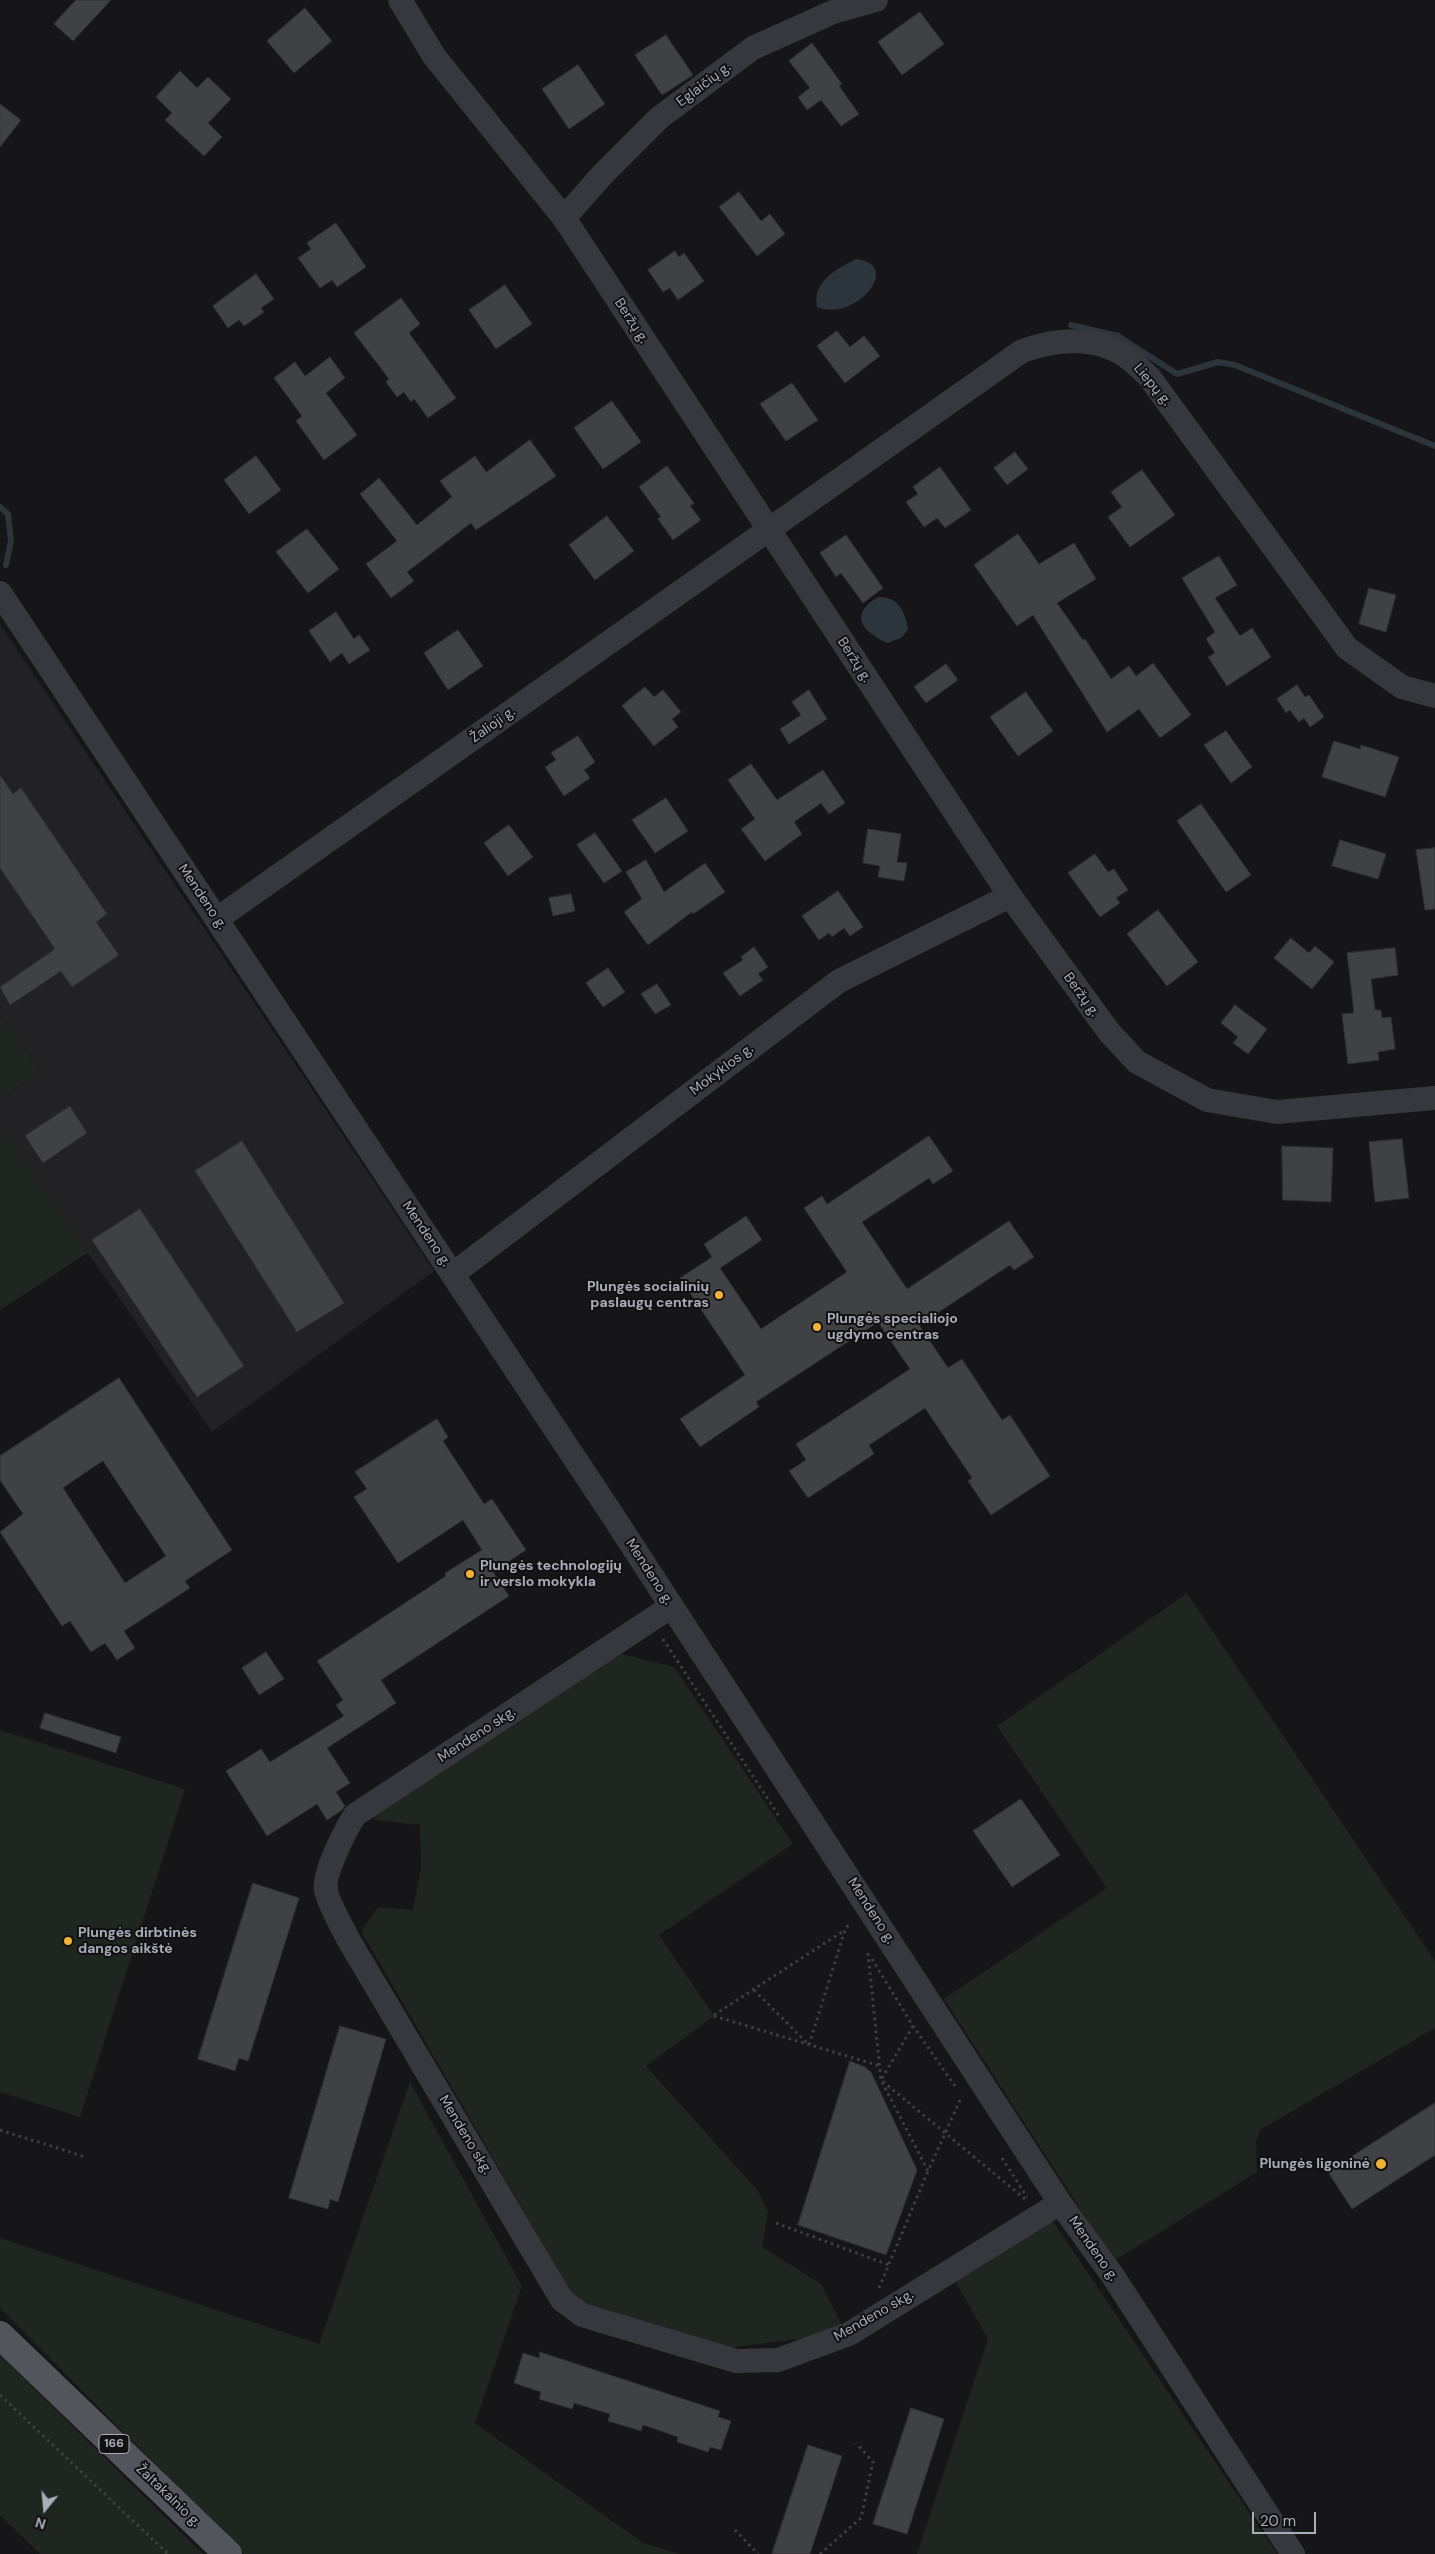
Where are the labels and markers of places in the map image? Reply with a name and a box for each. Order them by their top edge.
place label: Plungės socialinių paslaugų centras [587,1279,709,1311]
marker: Plungės socialinių paslaugų centras [713,1289,725,1301]
place label: Plungės specialiojo ugdymo centras [827,1311,958,1344]
marker: Plungės specialiojo ugdymo centras [811,1321,823,1333]
place label: Plungės technologijų ir verslo mokykla [480,1558,622,1590]
marker: Plungės technologijų ir verslo mokykla [464,1568,476,1580]
place label: Plungės dirbtinės dangos aikštė [78,1925,197,1958]
marker: Plungės dirbtinės dangos aikštė [62,1935,74,1947]
place label: Plungės ligoninė [1259,2156,1370,2172]
marker: Plungės ligoninė [1374,2157,1388,2171]

